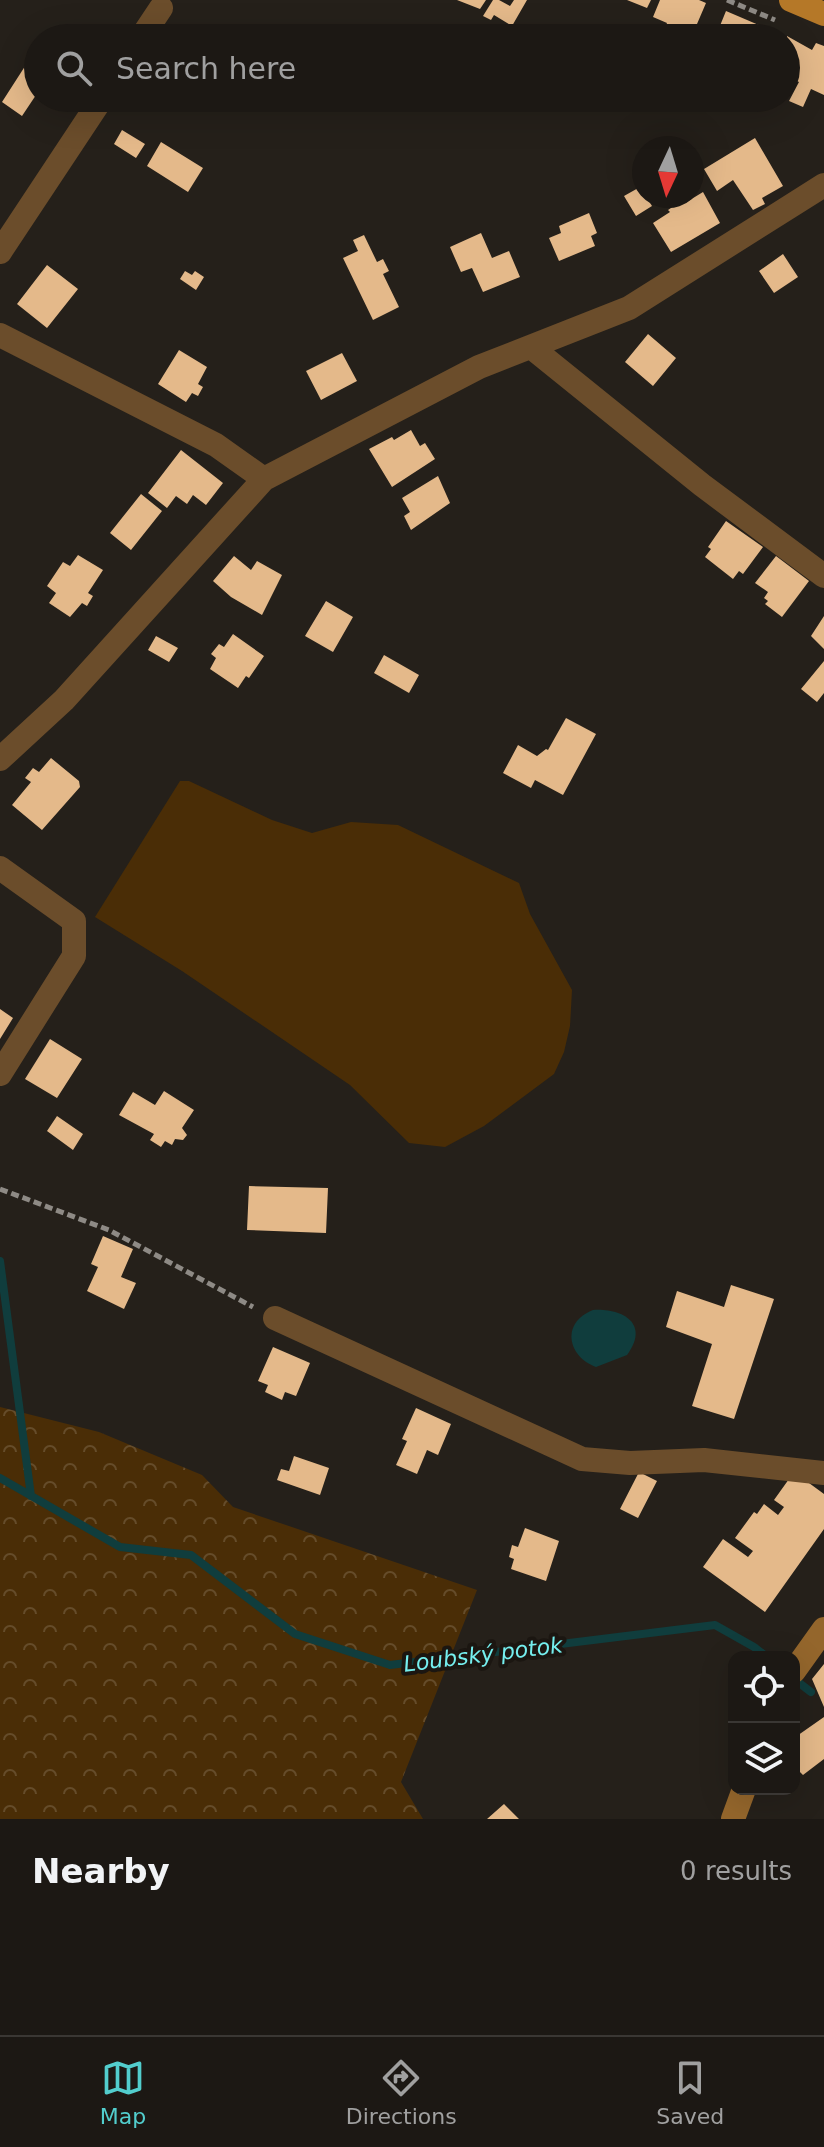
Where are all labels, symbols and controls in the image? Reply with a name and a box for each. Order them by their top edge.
search box [24,24,800,112]
icon: search [52,46,96,90]
text: Search here [116,51,296,86]
north arrow [632,136,704,208]
water label: Loubský potok [402,1632,565,1677]
map controls [728,1651,800,1795]
button: locate [728,1651,800,1723]
button: layers [728,1723,800,1795]
text: Nearby [32,1851,170,1891]
text: 0 results [680,1856,792,1886]
tab: Map [100,2056,146,2129]
tab: Directions [346,2056,457,2129]
tab: Saved [656,2056,724,2129]

